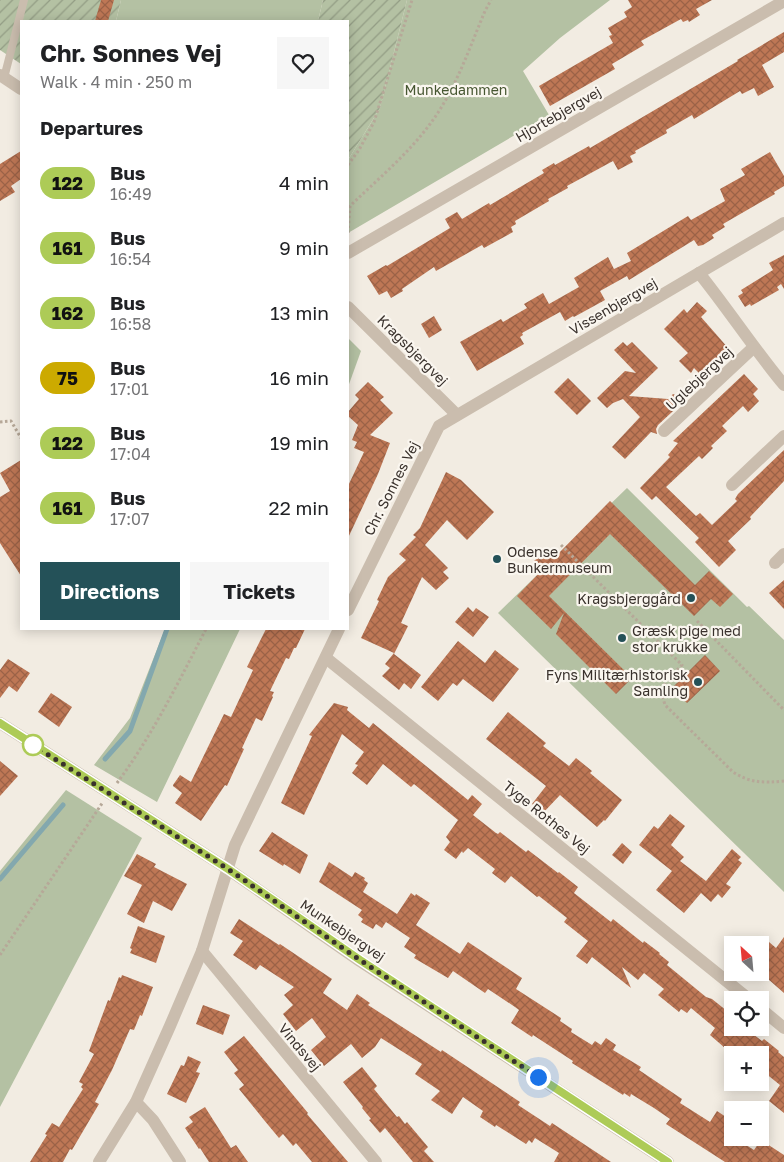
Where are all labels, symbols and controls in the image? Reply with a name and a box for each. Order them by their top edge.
button: heart [277,37,329,89]
text: Chr. Sonnes Vej [40,38,222,67]
text: Walk · 4 min · 250 m [40,72,192,92]
park label: Munkedammen [405,81,507,98]
street label: Hjortebjergvej [512,83,604,145]
text: Departures [40,116,143,139]
text: Bus [110,161,145,184]
text: 4 min [279,171,329,194]
text: 122 [52,172,83,194]
text: 16:49 [110,184,152,204]
text: Bus [110,226,145,249]
text: 9 min [279,236,329,259]
text: 161 [53,237,82,259]
text: 16:54 [110,249,151,269]
street label: Vissenbjergvej [566,274,660,338]
text: Bus [110,291,145,314]
text: 13 min [270,301,329,324]
text: 162 [52,302,83,324]
street label: Kragsbjergvej [374,311,452,389]
text: 16:58 [110,314,151,334]
street label: Uglebjergvej [662,343,736,413]
text: Bus [110,356,145,379]
text: 16 min [270,366,329,389]
text: 75 [57,367,78,389]
text: 17:01 [110,379,149,399]
text: Bus [110,421,145,444]
text: 19 min [270,431,329,454]
text: 122 [52,432,83,454]
street label: Chr. Sonnes Vej [360,438,422,538]
text: 17:04 [110,444,151,464]
text: Bus [110,486,145,509]
text: 22 min [269,496,329,519]
text: 161 [53,497,82,519]
text: 17:07 [110,509,149,529]
place label: Odense Bunkermuseum [507,543,612,576]
marker: Odense Bunkermuseum [491,553,503,565]
button: Directions [40,562,180,620]
button: Tickets [190,562,329,620]
place label: Kragsbjerggård [577,590,681,607]
marker: Kragsbjerggård [685,592,697,604]
place label: Græsk pige med stor krukke [632,622,741,655]
marker: Græsk pige med stor krukke [616,632,628,644]
place label: Fyns Militærhistorisk Samling [546,666,688,699]
marker: Fyns Militærhistorisk Samling [692,676,704,688]
unlabelled marker [22,734,44,756]
street label: Tyge Rothes Vej [500,777,594,857]
street label: Munkebjergvej [297,895,389,965]
north arrow [724,936,769,981]
map controls [724,936,769,1146]
button: locate [724,991,769,1036]
street label: Vindsvej [275,1020,325,1074]
button: + [724,1046,769,1091]
your location [526,1065,551,1090]
button: − [724,1101,769,1146]

